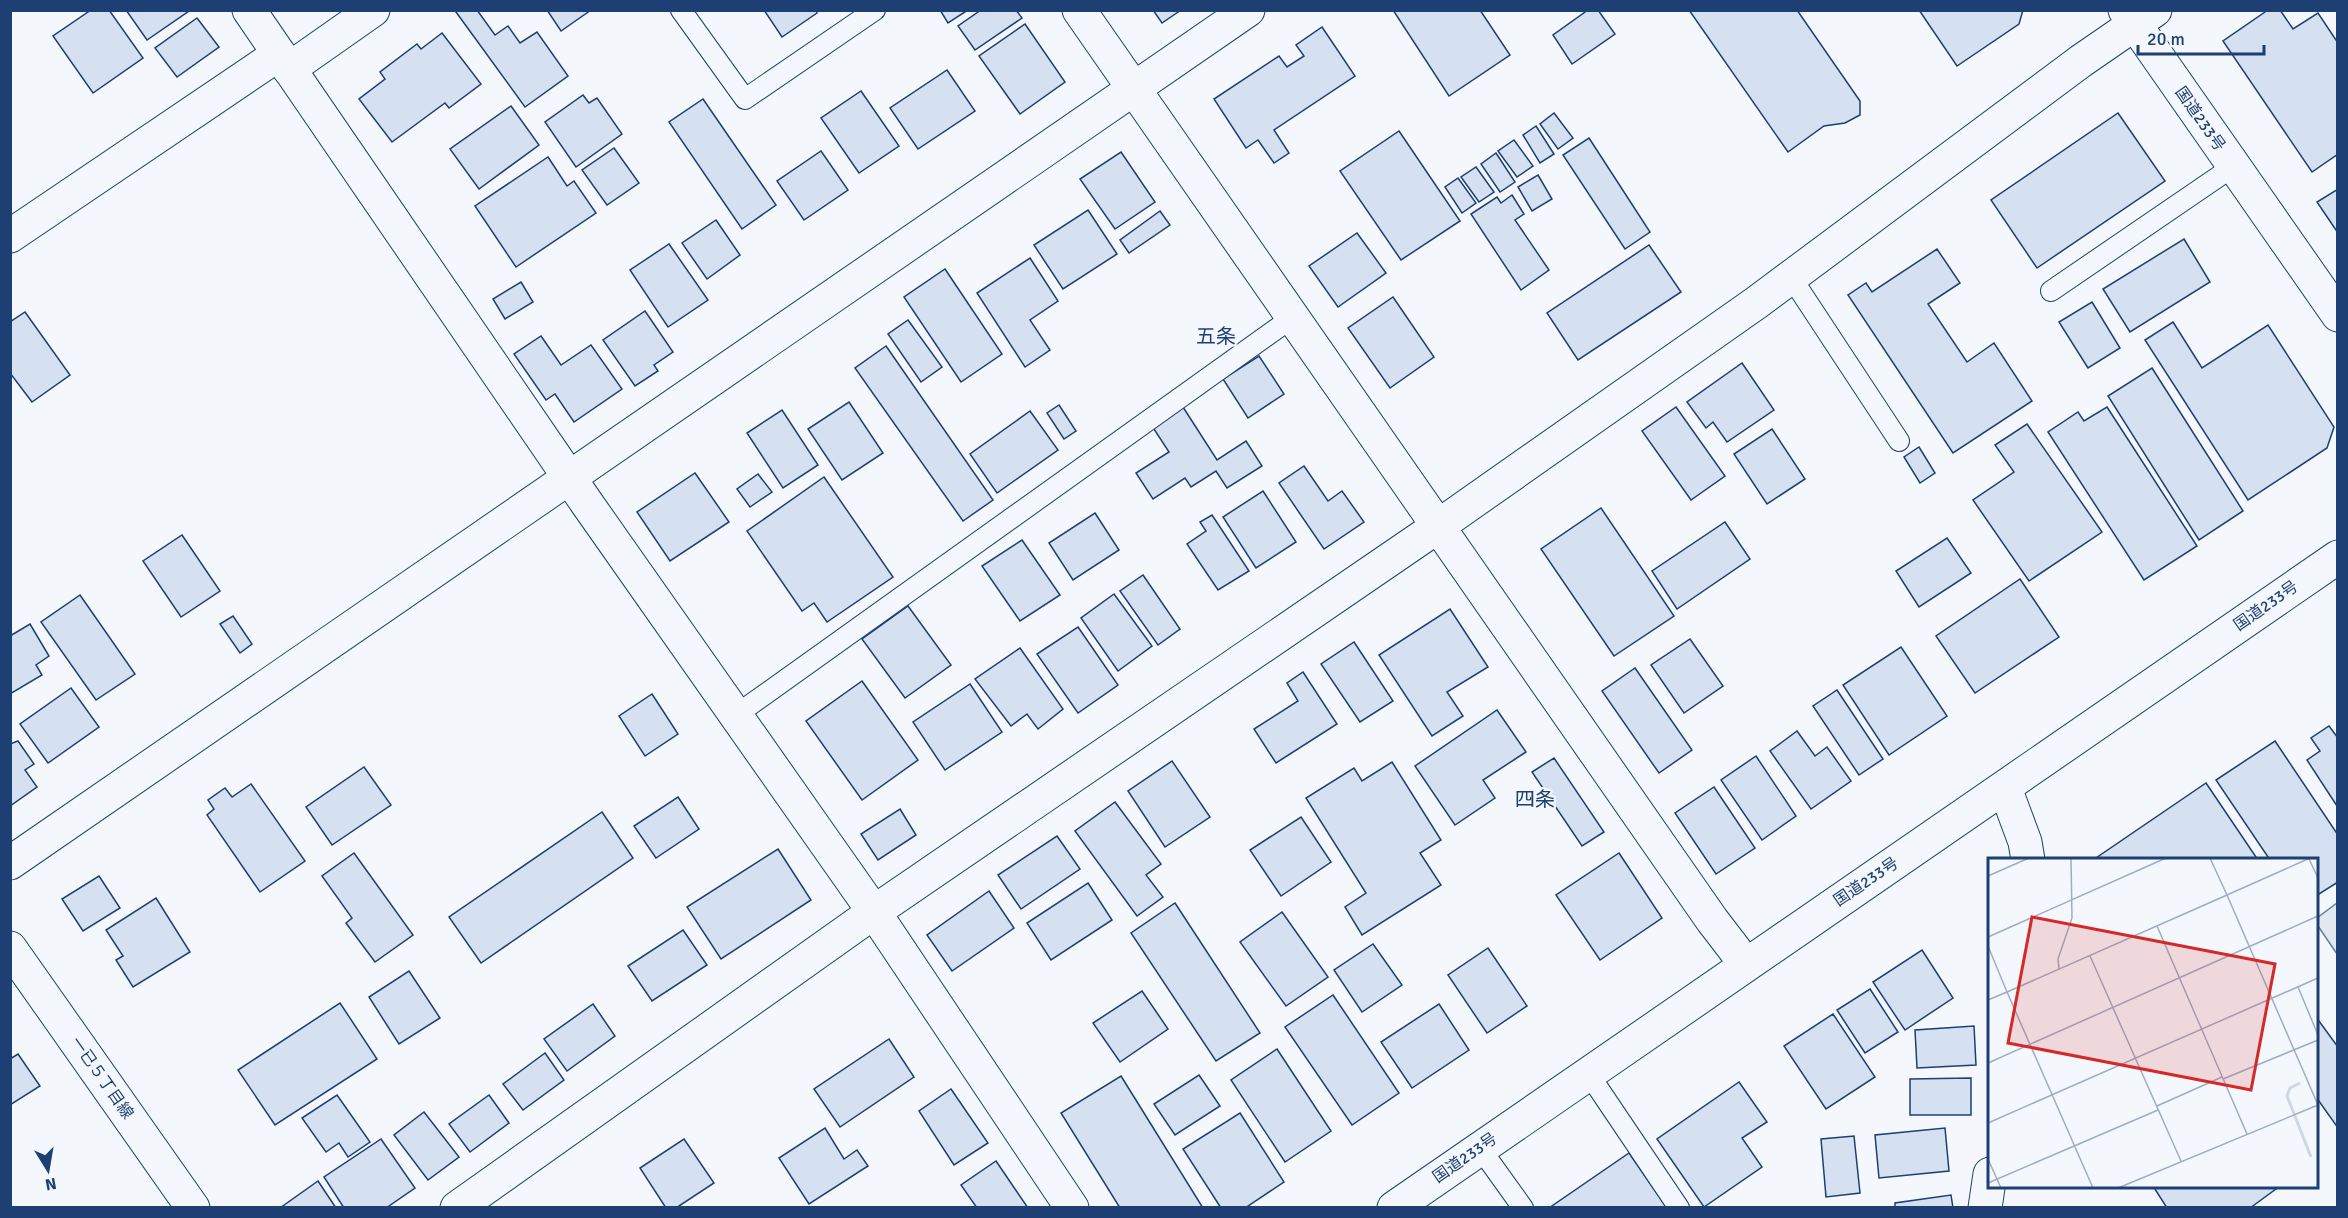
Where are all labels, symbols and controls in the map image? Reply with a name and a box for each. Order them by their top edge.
scale bar [2138,18,2264,56]
text: 20 m [2147,28,2185,50]
street label: 国道233号 [2171,83,2229,155]
district label: 五条 [1196,324,1236,349]
street label: 国道233号 [2230,577,2302,635]
district label: 四条 [1515,787,1555,812]
street label: 国道233号 [1830,853,1902,911]
inset map [1988,858,2318,1188]
street label: 一已５丁目線 [66,1033,138,1123]
street label: 国道233号 [1429,1129,1501,1187]
north arrow [18,1140,78,1200]
text: N [43,1173,58,1195]

